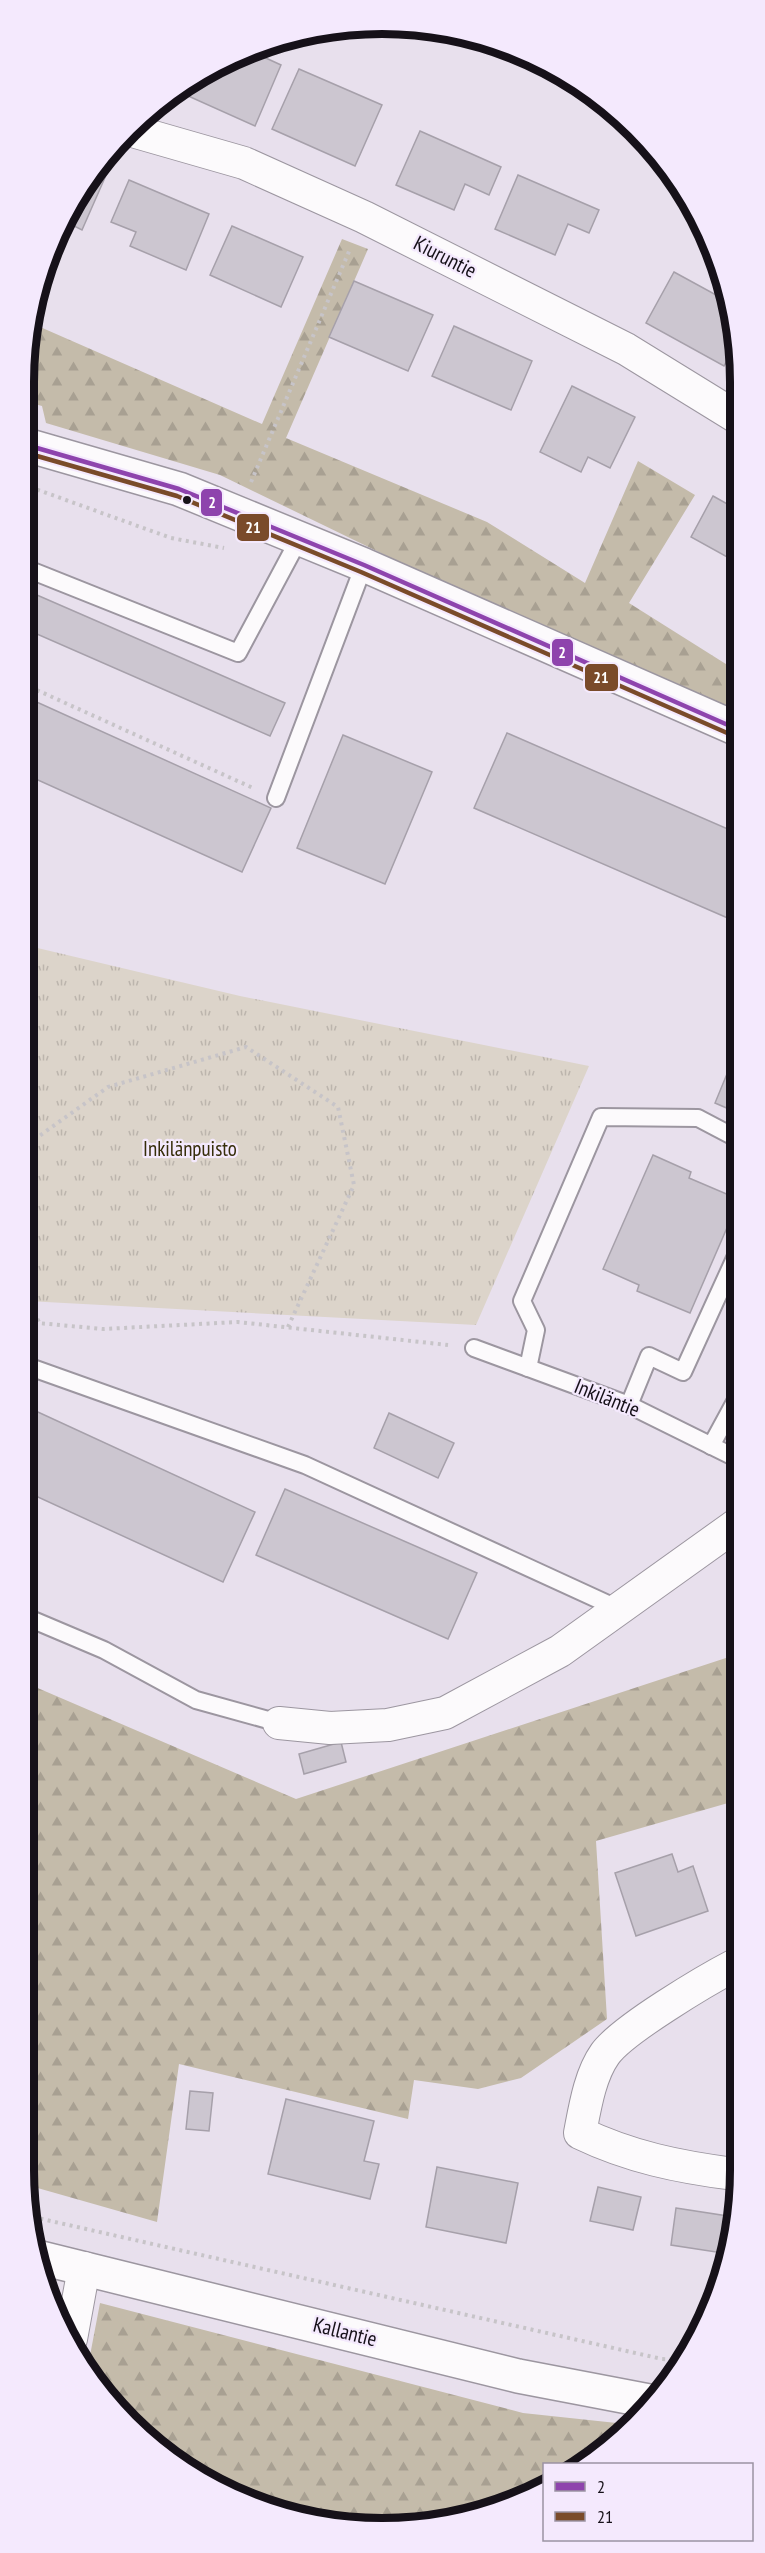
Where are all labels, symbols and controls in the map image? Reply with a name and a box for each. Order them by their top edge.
street label: Kiuruntie [409,229,481,284]
line badge: 2 [200,488,223,517]
text: 2 [208,492,216,512]
unlabelled marker [181,494,193,506]
line badge: 21 [236,513,270,542]
text: 21 [245,517,261,537]
line badge: 2 [551,638,574,667]
text: 2 [558,642,566,662]
line badge: 21 [584,663,619,692]
text: 21 [593,667,609,687]
park label: Inkilänpuisto [143,1135,237,1162]
street label: Inkiläntie [570,1372,644,1423]
street label: Kallantie [310,2311,380,2352]
legend [543,2463,753,2541]
text: 2 [597,2475,605,2498]
text: 21 [597,2505,613,2528]

